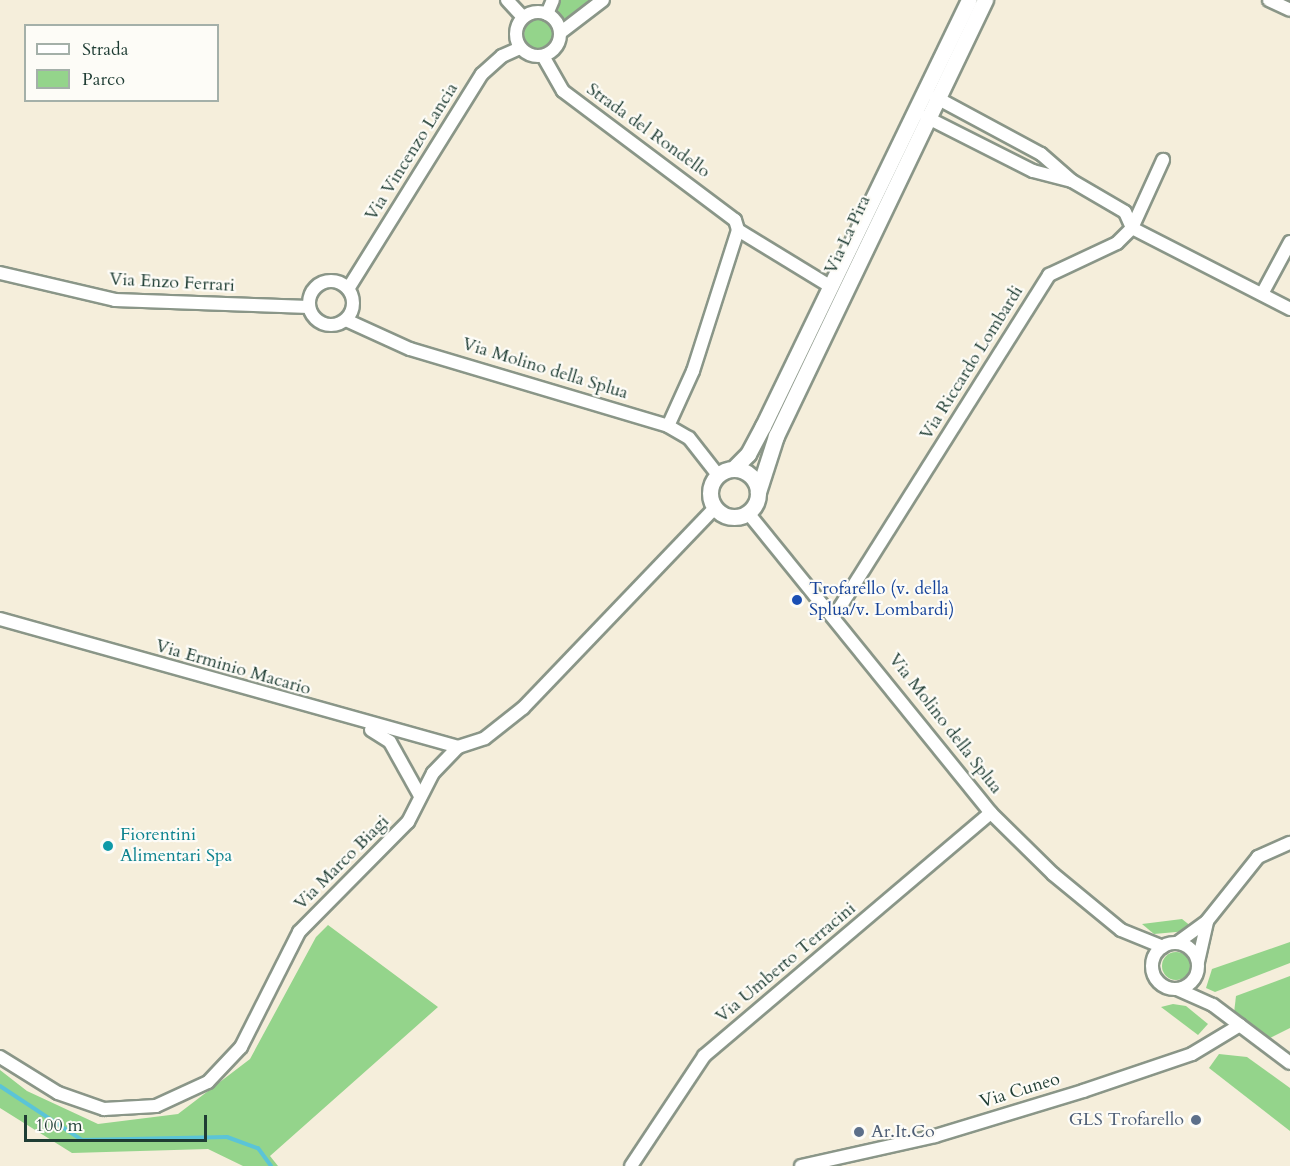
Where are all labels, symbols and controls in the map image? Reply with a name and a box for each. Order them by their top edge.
legend [24,24,219,102]
text: Strada [82,37,128,62]
text: Parco [82,67,125,92]
street label: Via Vincenzo Lancia [361,79,463,225]
street label: Strada del Rondello [582,79,714,183]
street label: Via La Pira [820,192,876,278]
street label: Via Enzo Ferrari [109,269,235,297]
street label: Via Riccardo Lombardi [916,282,1028,444]
street label: Via Molino della Splua [459,333,631,405]
place label: Trofarello (v. della Splua/v. Lombardi) [809,579,954,622]
marker: Trofarello (v. della Splua/v. Lombardi) [790,593,804,607]
street label: Via Erminio Macario [153,635,313,701]
street label: Via Molino della Splua [883,649,1007,799]
street label: Via Marco Biagi [290,811,394,915]
place label: Fiorentini Alimentari Spa [120,825,232,868]
marker: Fiorentini Alimentari Spa [101,839,115,853]
street label: Via Umberto Terracini [712,898,860,1028]
street label: Via Cuneo [977,1069,1063,1113]
scale bar [27,1103,210,1141]
place label: GLS Trofarello [1069,1109,1184,1131]
text: 100 m [35,1113,83,1138]
marker: GLS Trofarello [1189,1113,1203,1127]
place label: Ar.It.Co [871,1121,935,1143]
marker: Ar.It.Co [852,1125,866,1139]

